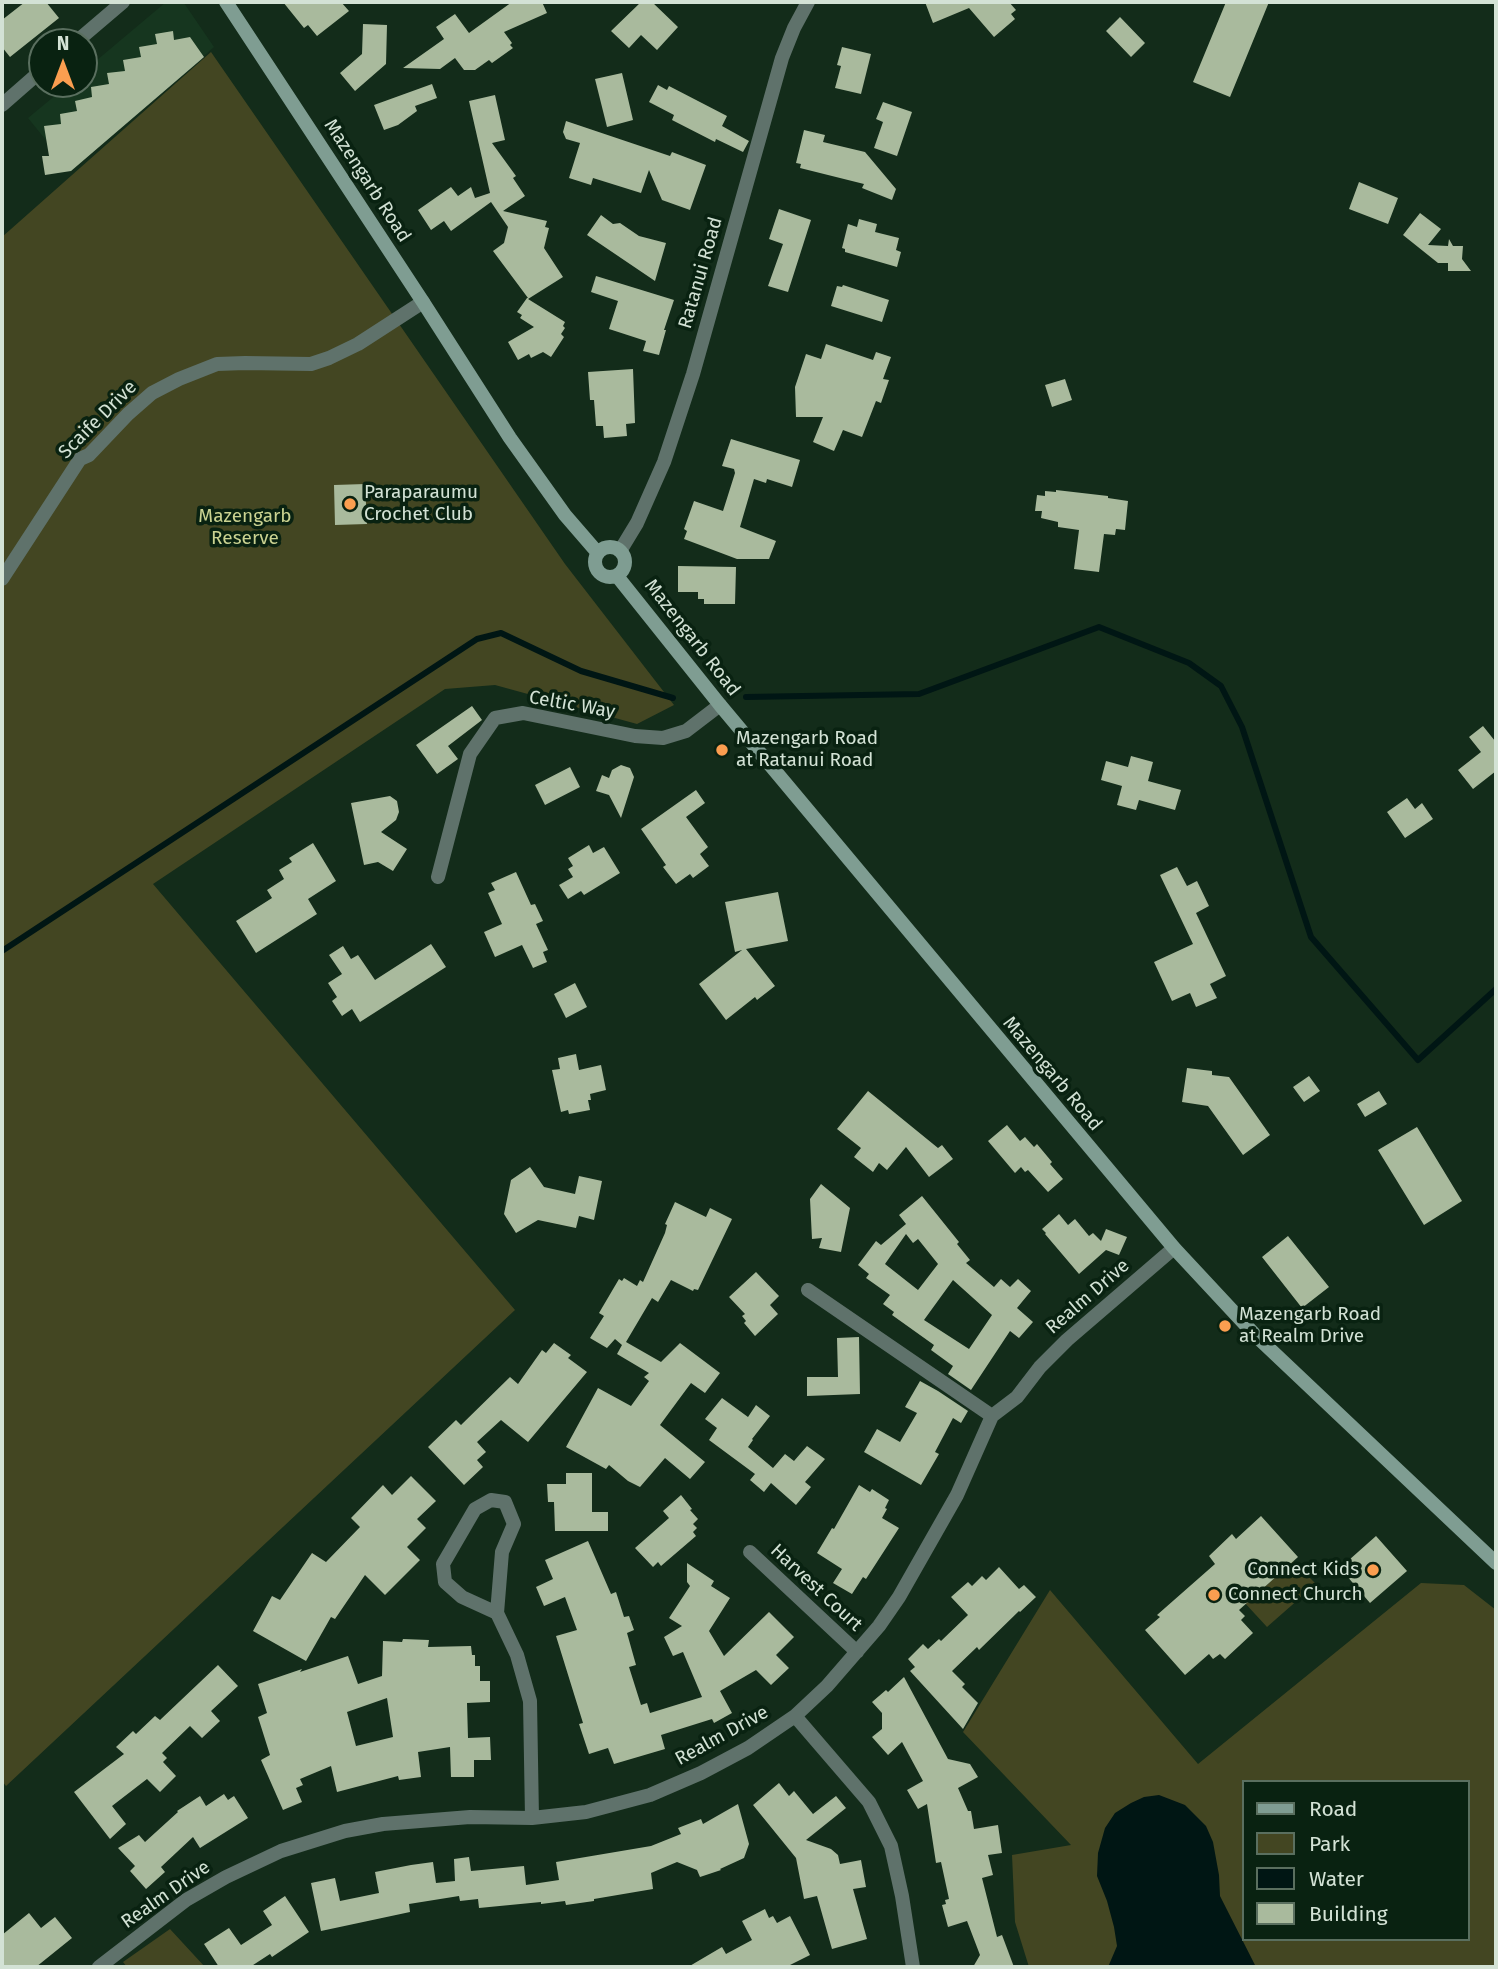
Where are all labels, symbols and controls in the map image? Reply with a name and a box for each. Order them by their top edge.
north arrow [28,28,98,98]
text: N [57,32,69,55]
street label: Mazengarb Road [319,115,415,247]
street label: Ratanui Road [674,215,728,331]
street label: Scaife Drive [54,376,142,464]
place label: Paraparaumu Crochet Club [364,482,478,526]
marker: Paraparaumu Crochet Club [342,496,358,512]
park label: Mazengarb Reserve [198,506,292,550]
street label: Mazengarb Road [639,575,745,701]
street label: Celtic Way [527,686,617,724]
place label: Mazengarb Road at Ratanui Road [736,728,878,772]
marker: Mazengarb Road at Ratanui Road [714,742,730,758]
street label: Mazengarb Road [998,1012,1106,1136]
street label: Realm Drive [1042,1255,1134,1339]
place label: Mazengarb Road at Realm Drive [1239,1304,1381,1348]
marker: Mazengarb Road at Realm Drive [1217,1318,1233,1334]
street label: Harvest Court [765,1540,867,1636]
place label: Connect Kids [1247,1559,1359,1581]
marker: Connect Kids [1365,1562,1381,1578]
place label: Connect Church [1228,1584,1363,1606]
marker: Connect Church [1206,1587,1222,1603]
street label: Realm Drive [671,1701,773,1771]
legend [1242,1780,1470,1941]
text: Road [1309,1796,1357,1822]
text: Park [1309,1831,1350,1857]
street label: Realm Drive [117,1856,215,1934]
text: Water [1309,1866,1364,1892]
text: Building [1309,1901,1388,1927]

